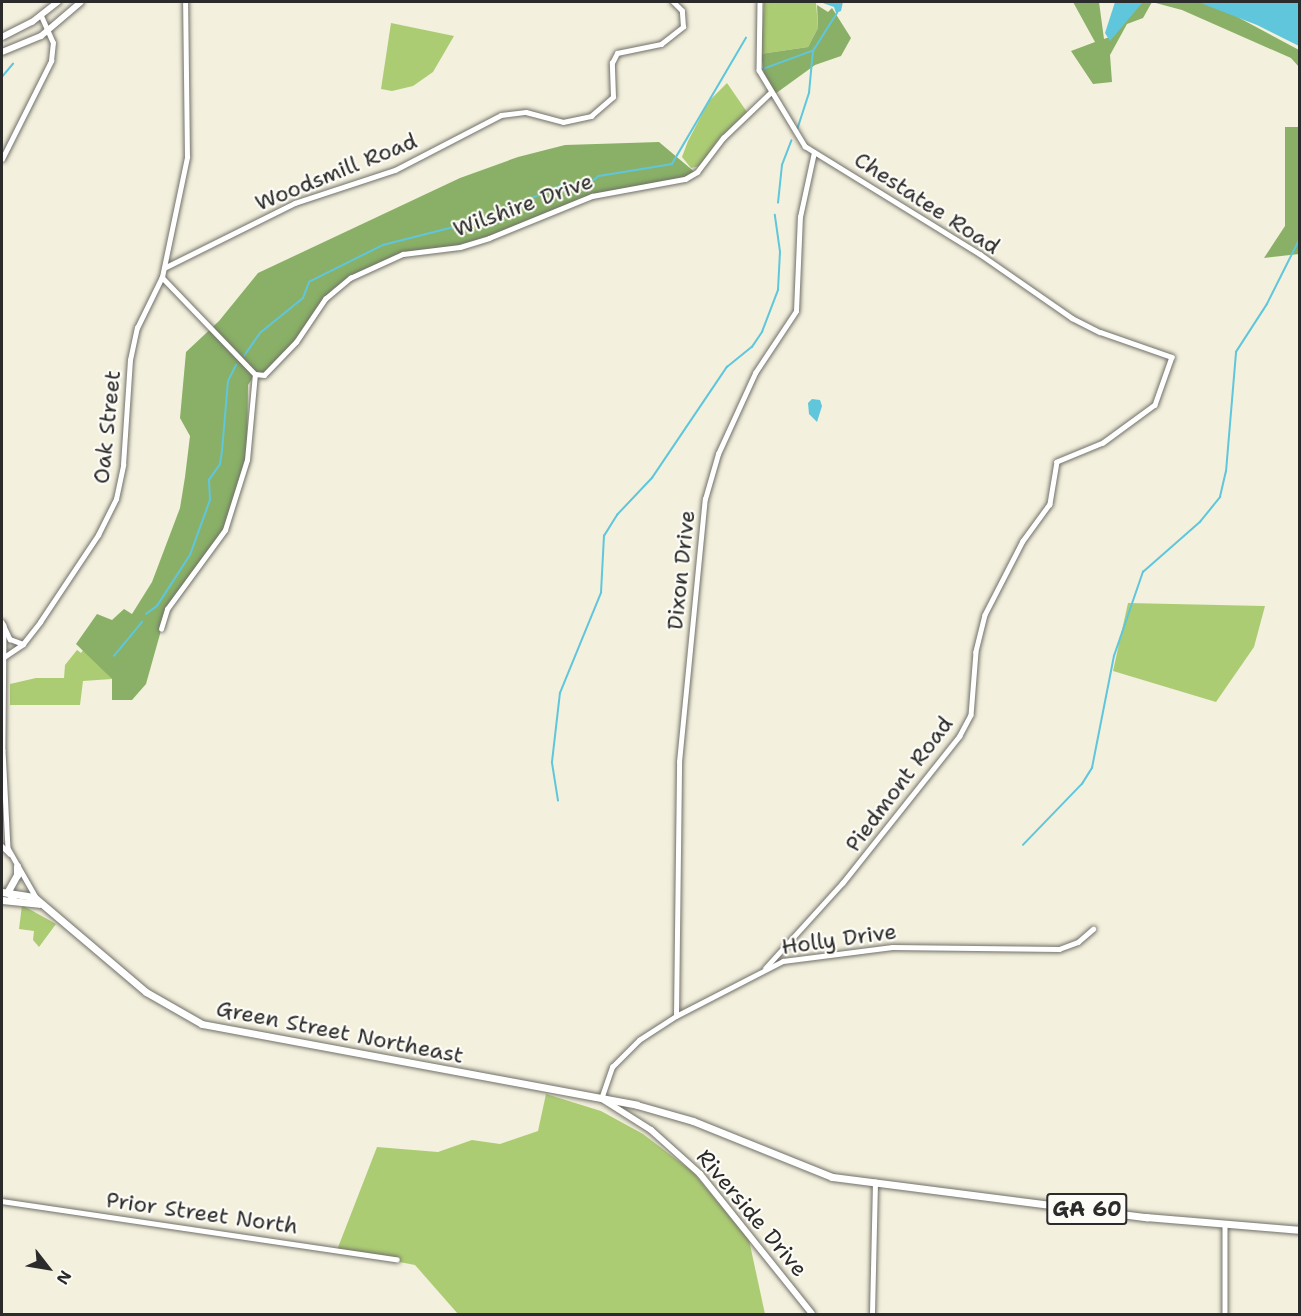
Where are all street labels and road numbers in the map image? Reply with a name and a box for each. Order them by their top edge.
street label: Woodsmill Road [251,128,421,216]
street label: Chestatee Road [849,146,1005,260]
street label: Wilshire Drive [450,168,596,242]
street label: Oak Street [88,369,126,485]
street label: Dixon Drive [662,509,700,631]
street label: Piedmont Road [840,711,958,857]
street label: Holly Drive [780,918,898,960]
street label: Green Street Northeast [214,995,466,1069]
street label: Riverside Drive [691,1144,813,1282]
street label: Prior Street North [104,1186,300,1240]
road number: GA 60 [1045,1191,1129,1227]

